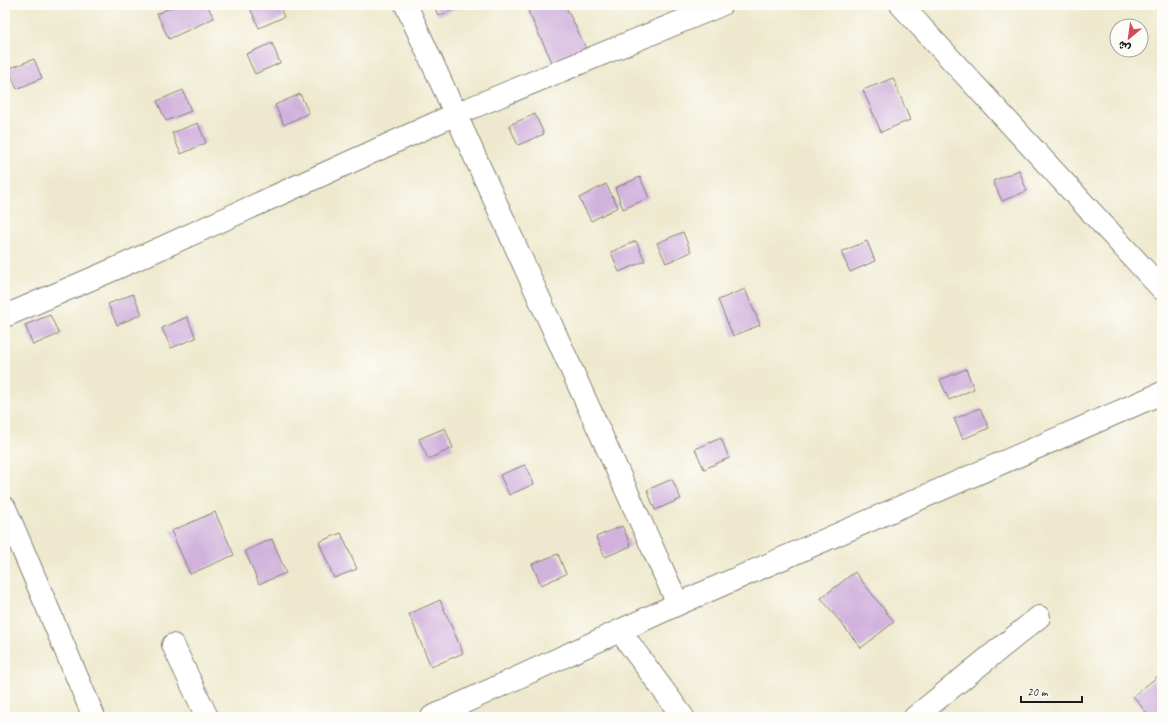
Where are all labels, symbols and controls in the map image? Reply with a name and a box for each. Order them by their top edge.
north arrow [1109,18,1149,58]
text: ش [1115,38,1133,56]
scale bar [1021,678,1082,704]
text: 20 m [1027,684,1049,700]

